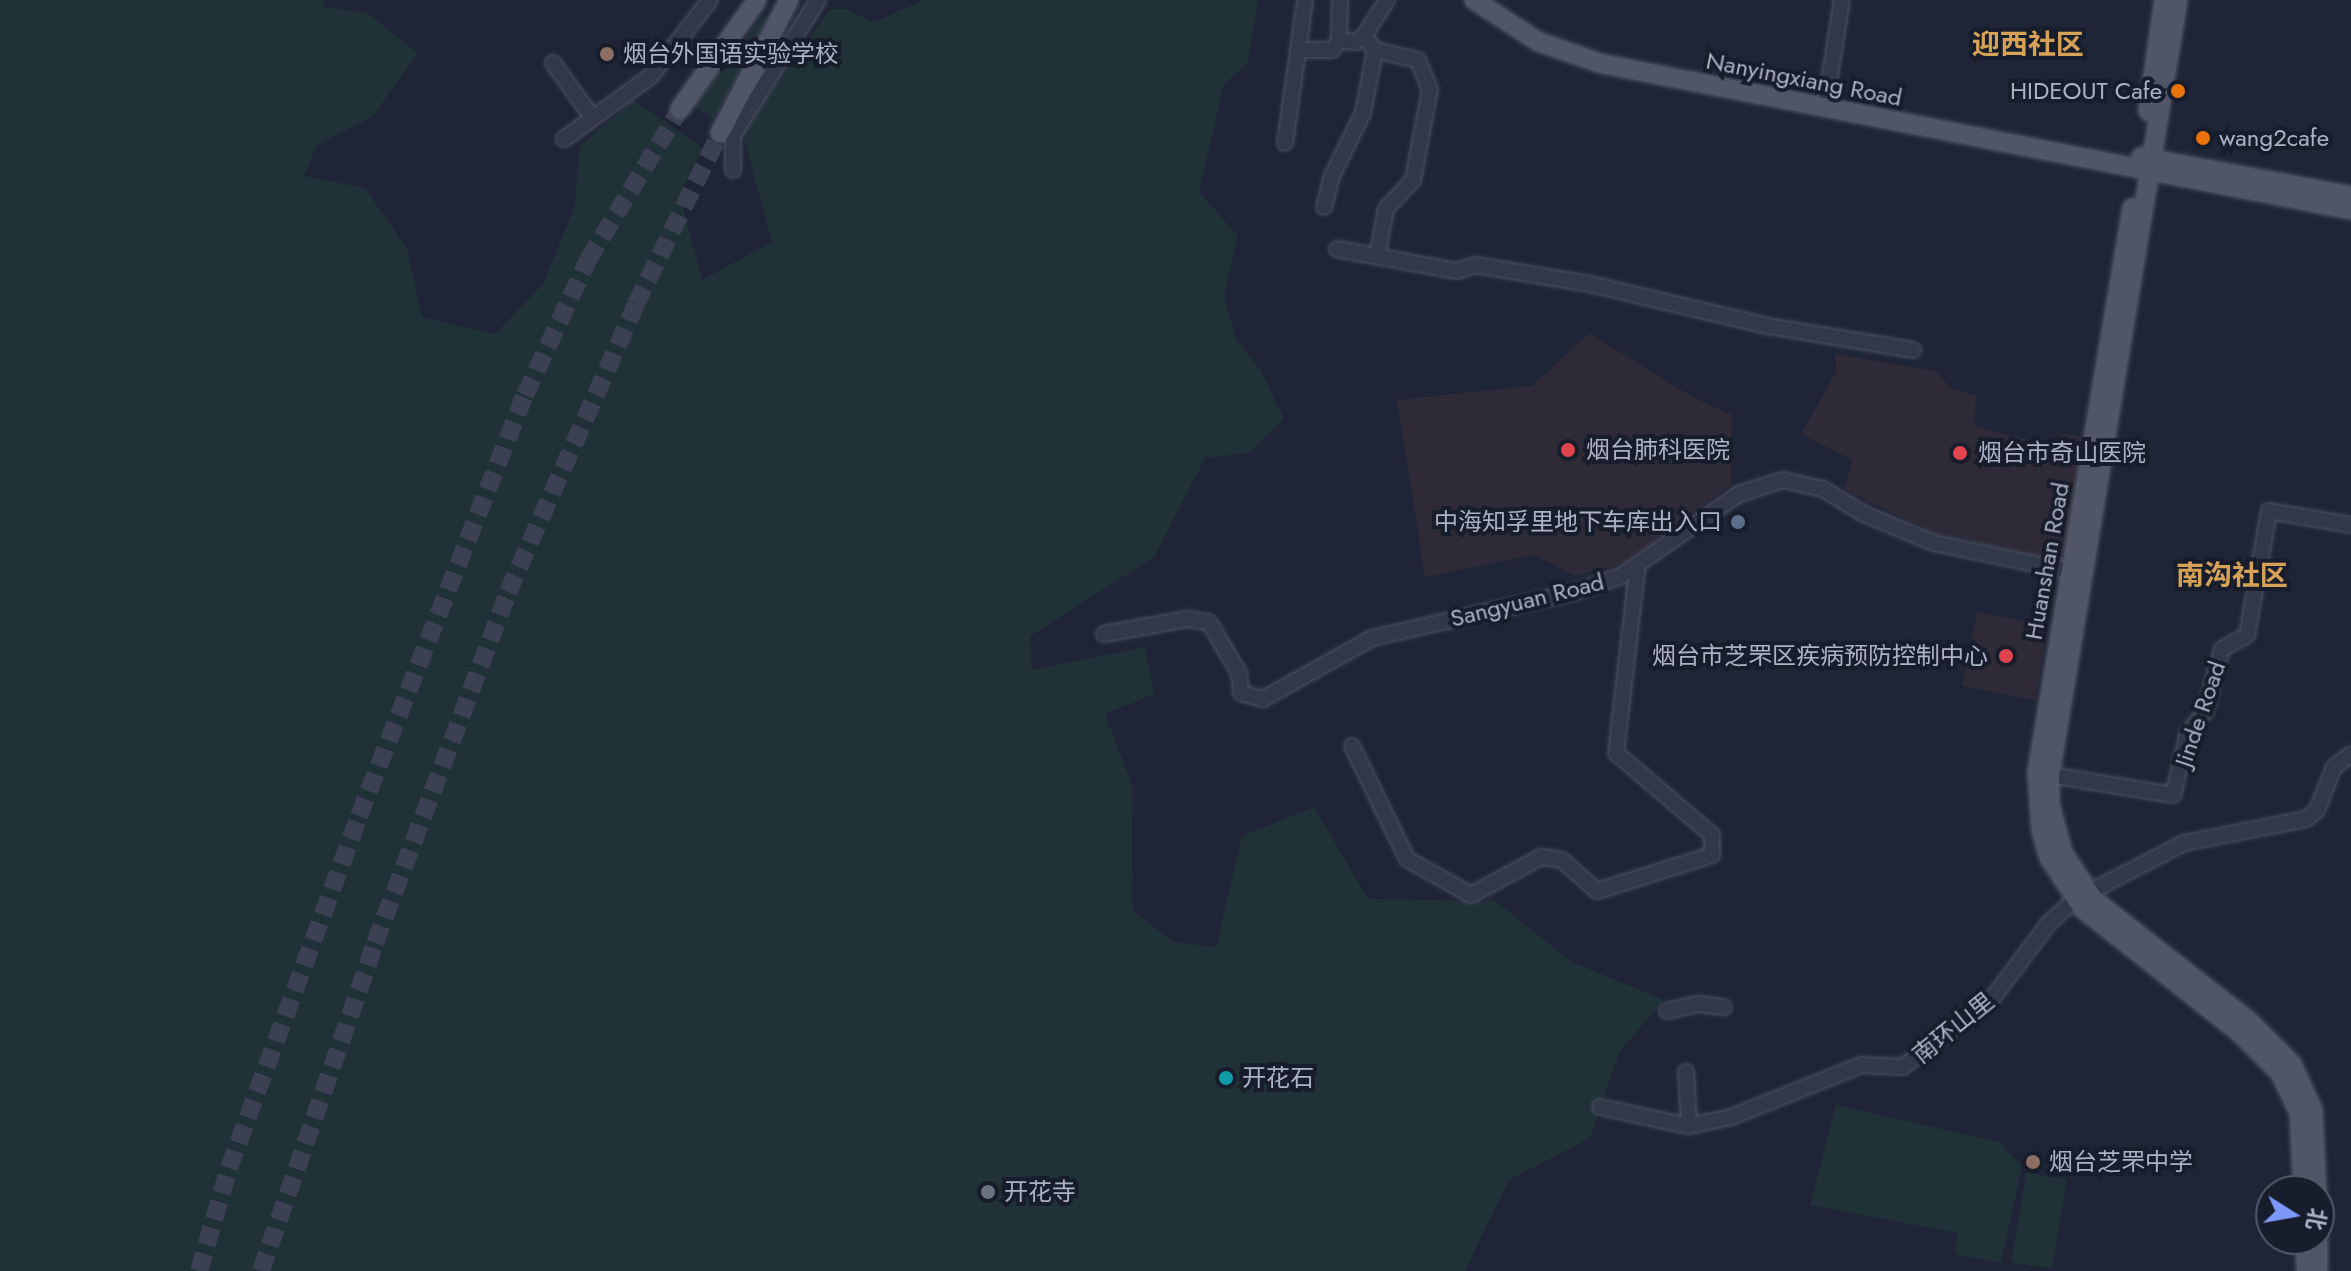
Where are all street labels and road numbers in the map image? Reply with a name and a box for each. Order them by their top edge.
street label: Nanyingxiang Road [1704,46,1904,112]
street label: Huanshan Road [2019,480,2075,642]
street label: Sangyuan Road [1447,567,1607,633]
street label: Jinde Road [2169,657,2231,771]
street label: 南环山里 [1907,987,1999,1069]

